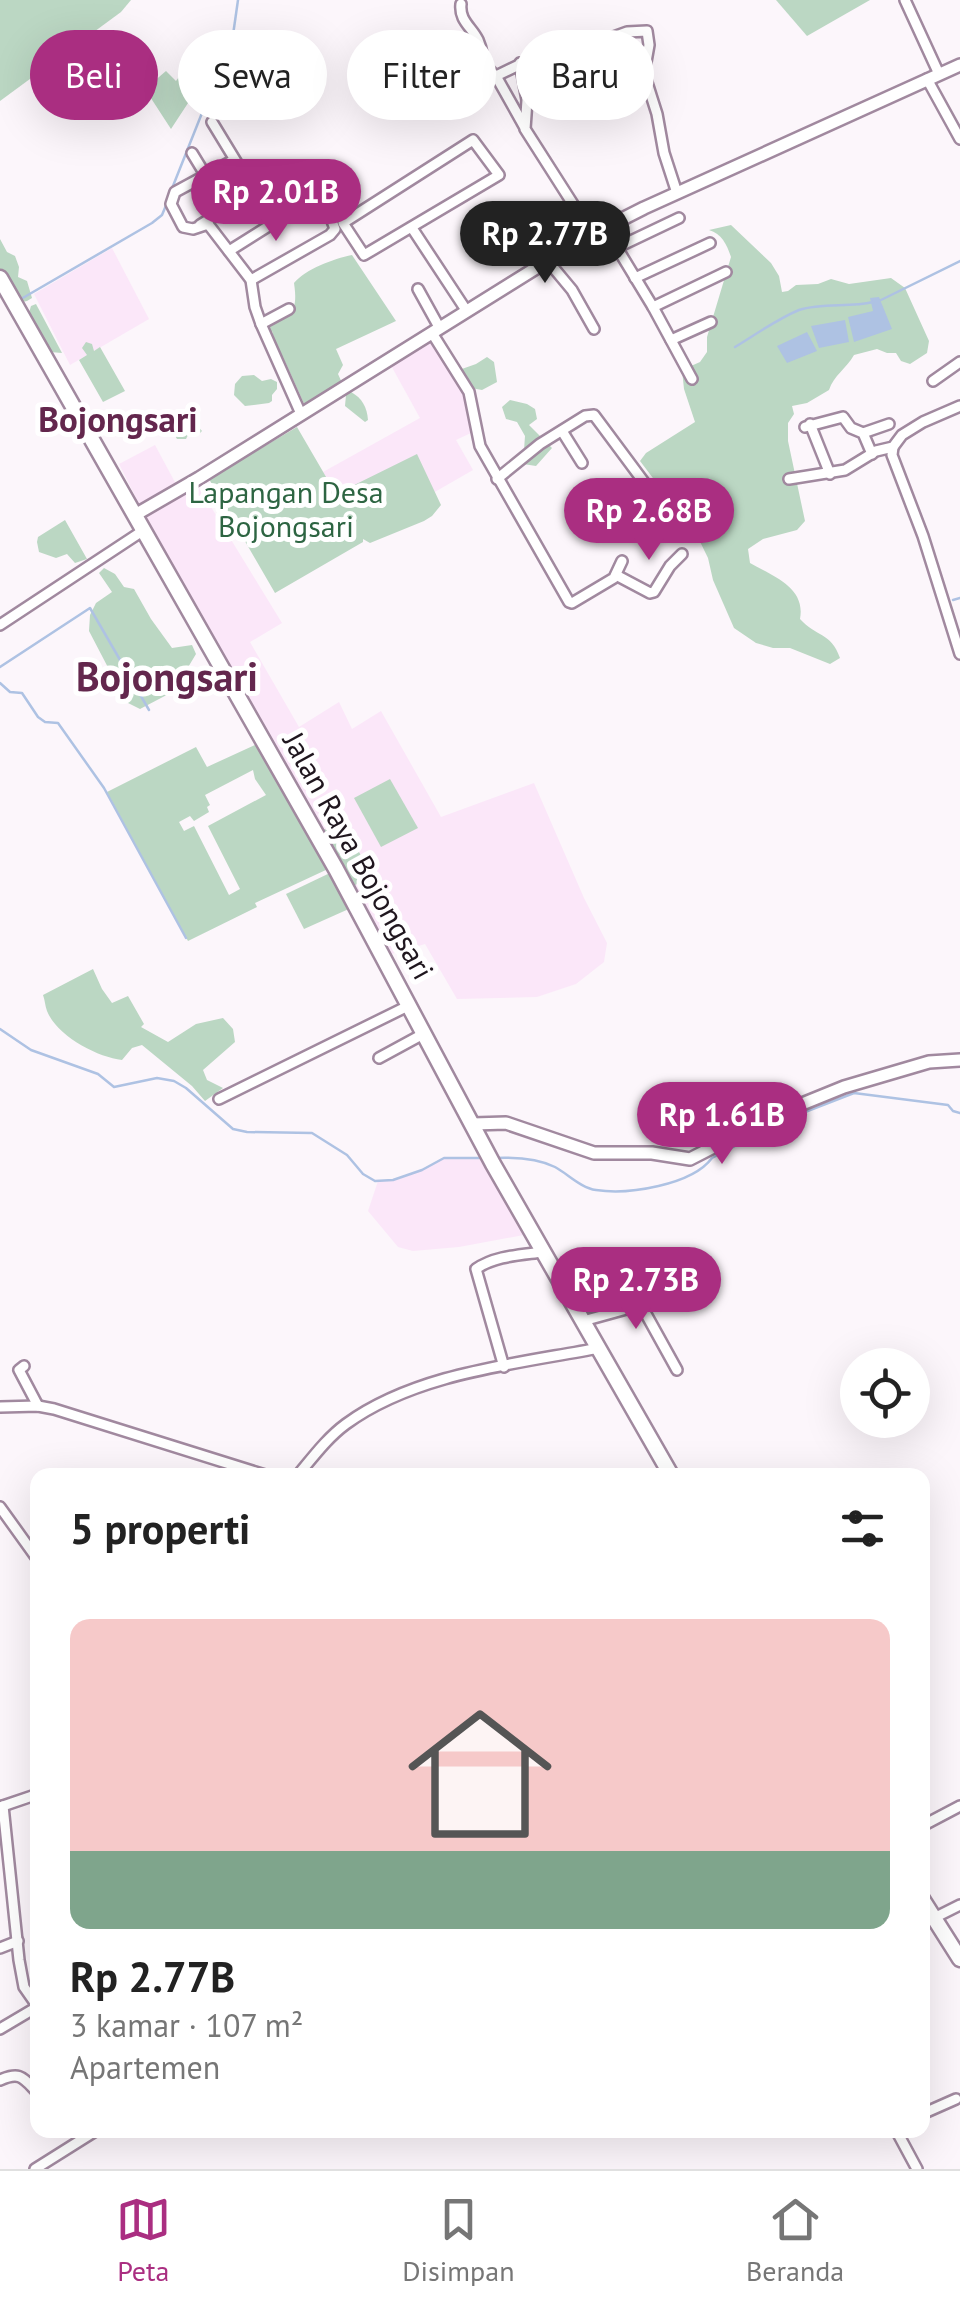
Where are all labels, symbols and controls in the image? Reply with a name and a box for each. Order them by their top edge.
chip: Beli [30,30,158,120]
chip: Sewa [178,30,327,120]
chip: Filter [347,30,496,120]
chip: Baru [516,30,654,120]
pin: Rp 2.01B [173,159,379,244]
text: Rp 2.01B [213,170,339,212]
pin: Rp 2.77B [442,201,648,286]
text: Rp 2.77B [482,212,608,254]
district label: Bojongsari [38,396,198,442]
park label: Lapangan Desa Bojongsari [188,472,384,545]
pin: Rp 2.68B [546,478,752,563]
text: Rp 2.68B [586,489,712,531]
district label: Bojongsari [76,650,258,702]
street label: Jalan Raya Bojongsari [274,723,443,986]
pin: Rp 1.61B [619,1082,825,1167]
text: Rp 1.61B [659,1093,785,1135]
pin: Rp 2.73B [533,1247,739,1332]
text: Rp 2.73B [573,1258,699,1300]
map controls [840,1348,930,1438]
button: locate [840,1348,930,1438]
text: 5 properti [70,1501,250,1556]
icon: filters [835,1501,890,1556]
icon: home [390,1684,570,1864]
text: Rp 2.77B [70,1949,235,2004]
text: 3 kamar · 107 m² [70,2004,303,2046]
text: Apartemen [70,2046,220,2088]
tab: Peta [116,2192,171,2289]
tab: Disimpan [402,2192,514,2289]
tab: Beranda [746,2192,844,2289]

